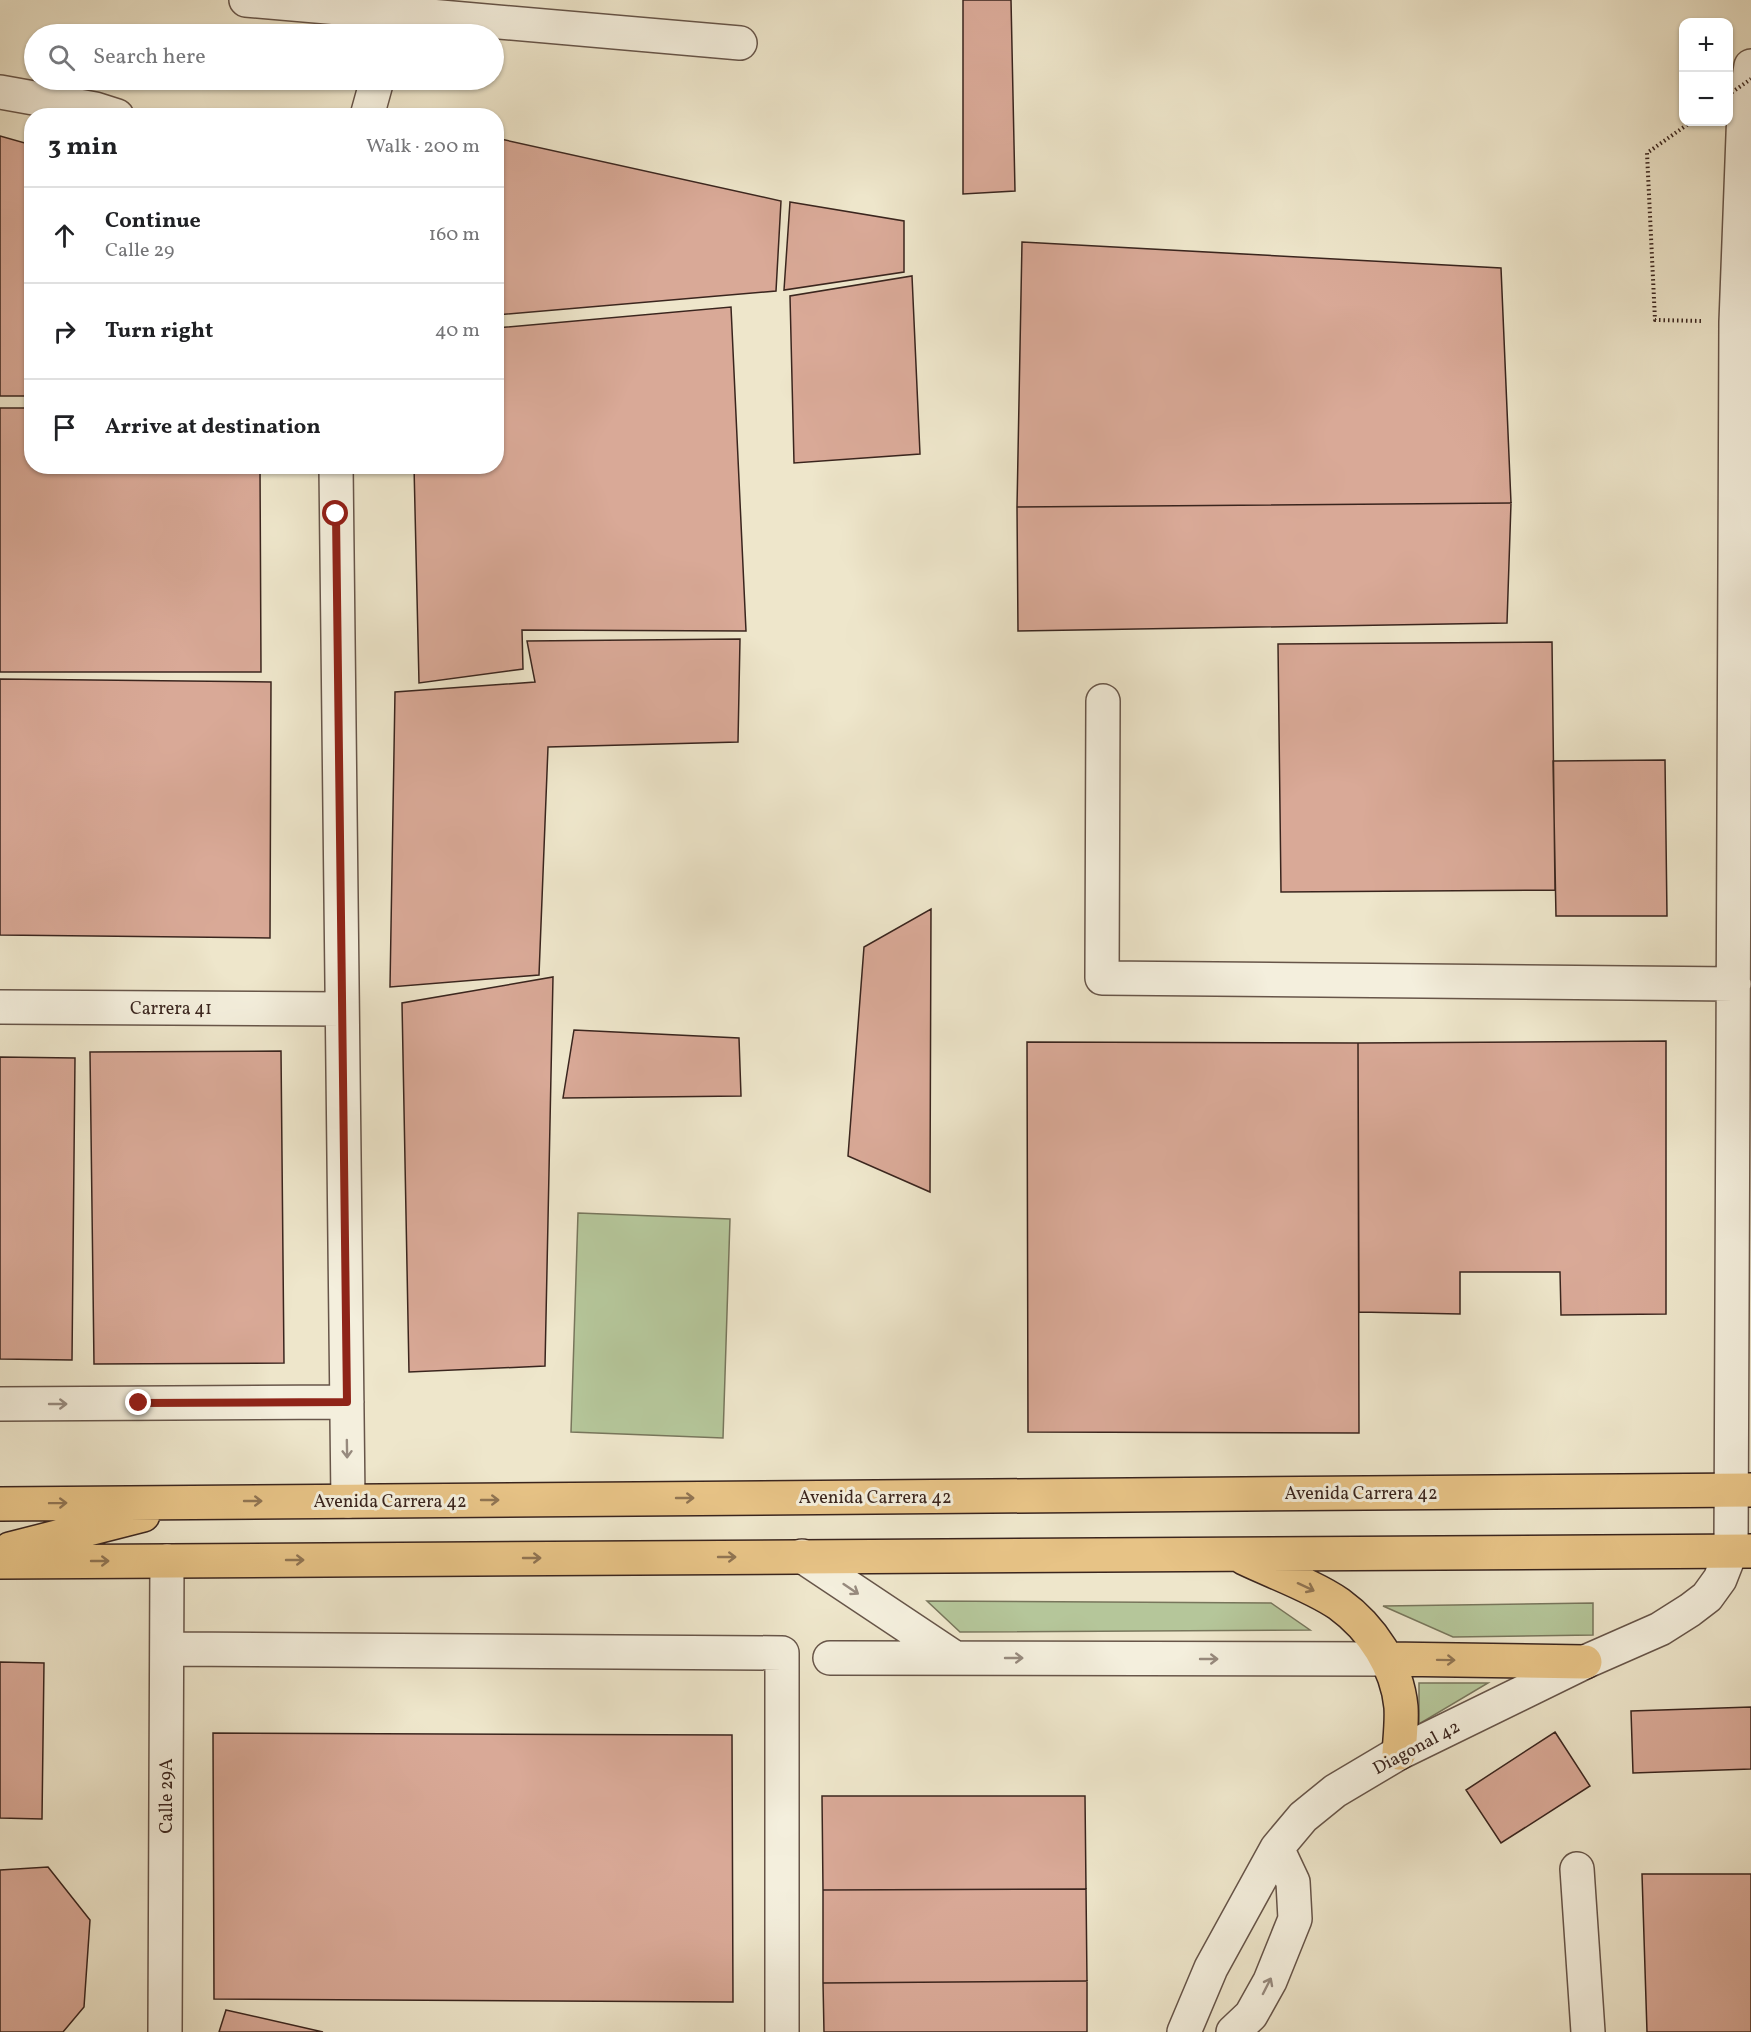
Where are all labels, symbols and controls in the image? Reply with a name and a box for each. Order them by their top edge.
map controls [1679,18,1733,126]
button: + [1679,18,1733,72]
search box [24,24,504,90]
icon: search [45,41,78,74]
text: Search here [93,42,206,73]
button: − [1679,72,1733,126]
text: 3 min [48,129,118,165]
text: Walk · 200 m [366,133,480,161]
text: Continue [105,206,201,237]
icon: ahead [48,219,81,252]
text: 160 m [428,221,480,249]
text: Calle 29 [105,237,174,265]
icon: right [48,315,81,348]
text: Turn right [105,316,213,347]
text: 40 m [435,317,480,345]
icon: arrive [48,411,81,444]
text: Arrive at destination [105,412,321,443]
route start [322,500,348,526]
street label: Carrera 41 [130,997,212,1022]
route end [125,1389,151,1415]
one-way arrow [48,1398,68,1410]
one-way arrow [341,1438,353,1458]
street label: Avenida Carrera 42 [1284,1482,1438,1507]
street label: Avenida Carrera 42 [798,1486,952,1511]
street label: Avenida Carrera 42 [313,1490,467,1515]
one-way arrow [675,1492,695,1504]
one-way arrow [480,1494,500,1506]
one-way arrow [243,1495,263,1507]
one-way arrow [48,1497,68,1509]
one-way arrow [717,1551,737,1563]
one-way arrow [522,1552,542,1564]
one-way arrow [285,1554,305,1566]
one-way arrow [90,1555,110,1567]
one-way arrow [1297,1582,1315,1594]
one-way arrow [842,1583,858,1595]
one-way arrow [1003,1652,1023,1664]
one-way arrow [1198,1653,1218,1665]
one-way arrow [1436,1654,1455,1666]
street label: Diagonal 42 [1369,1715,1465,1782]
street label: Calle 29A [155,1758,180,1834]
one-way arrow [1262,1977,1273,1995]

